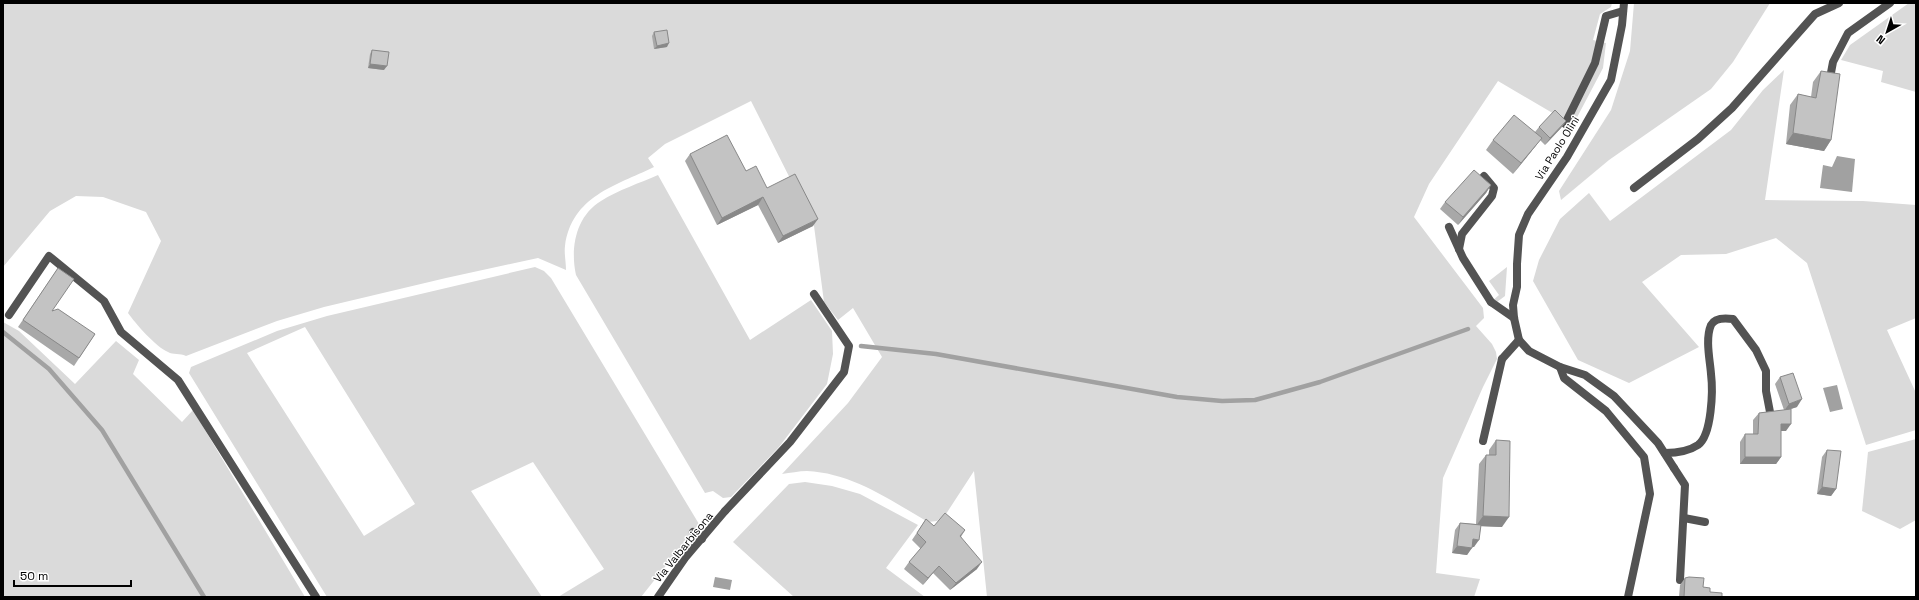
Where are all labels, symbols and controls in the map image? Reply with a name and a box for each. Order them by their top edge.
north arrow [1867,12,1907,52]
text: N [1873,32,1888,48]
street label: Via Paolo Olini [1532,113,1582,183]
street label: Via Valbarbisona [650,508,716,585]
scale bar [14,562,131,588]
text: 50 m [20,568,48,584]

